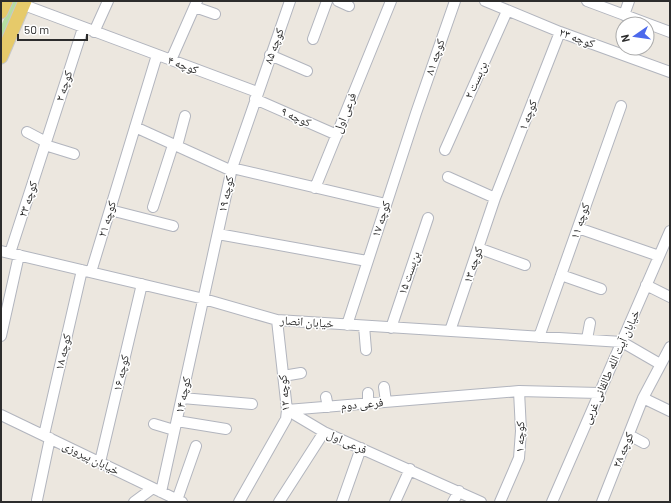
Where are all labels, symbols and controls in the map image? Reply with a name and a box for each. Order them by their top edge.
scale bar [18,16,87,42]
north arrow [615,16,655,56]
text: 50 m [24,22,49,36]
street label: کوچه ۲۳ [557,24,597,51]
street label: کوچه ۸۵ [260,26,287,66]
text: N [618,33,632,43]
street label: کوچه ۸۱ [421,37,447,77]
street label: کوچه ۴ [166,52,201,77]
street label: بن‌بست ۲ [461,59,491,101]
street label: کوچه ۲ [52,69,75,103]
street label: فرعی اول [330,90,359,135]
street label: کوچه ۱ [515,97,540,132]
street label: کوچه ۹ [279,103,314,130]
street label: کوچه ۱۹ [214,174,237,213]
street label: کوچه ۲۳ [15,179,40,219]
street label: کوچه ۲۱ [94,199,119,239]
street label: کوچه ۱۷ [368,199,393,239]
street label: کوچه ۱۱ [566,201,592,241]
street label: کوچه ۱۳ [459,245,485,285]
street label: بن‌بست ۱۵ [394,249,423,296]
street label: خیابان آیت الله طالقانی غربی [579,307,643,426]
street label: خیابان انصار [279,312,335,331]
street label: کوچه ۱۸ [51,332,74,371]
street label: کوچه ۱۶ [109,353,132,392]
street label: کوچه ۱۲ [274,374,292,412]
street label: کوچه ۱۴ [171,375,194,414]
street label: فرعی دوم [340,394,384,414]
street label: کوچه ۱ [512,421,527,453]
street label: فرعی اول [325,426,370,457]
street label: کوچه ۲۸ [609,430,636,470]
street label: خیابان پیروزی [60,437,123,478]

